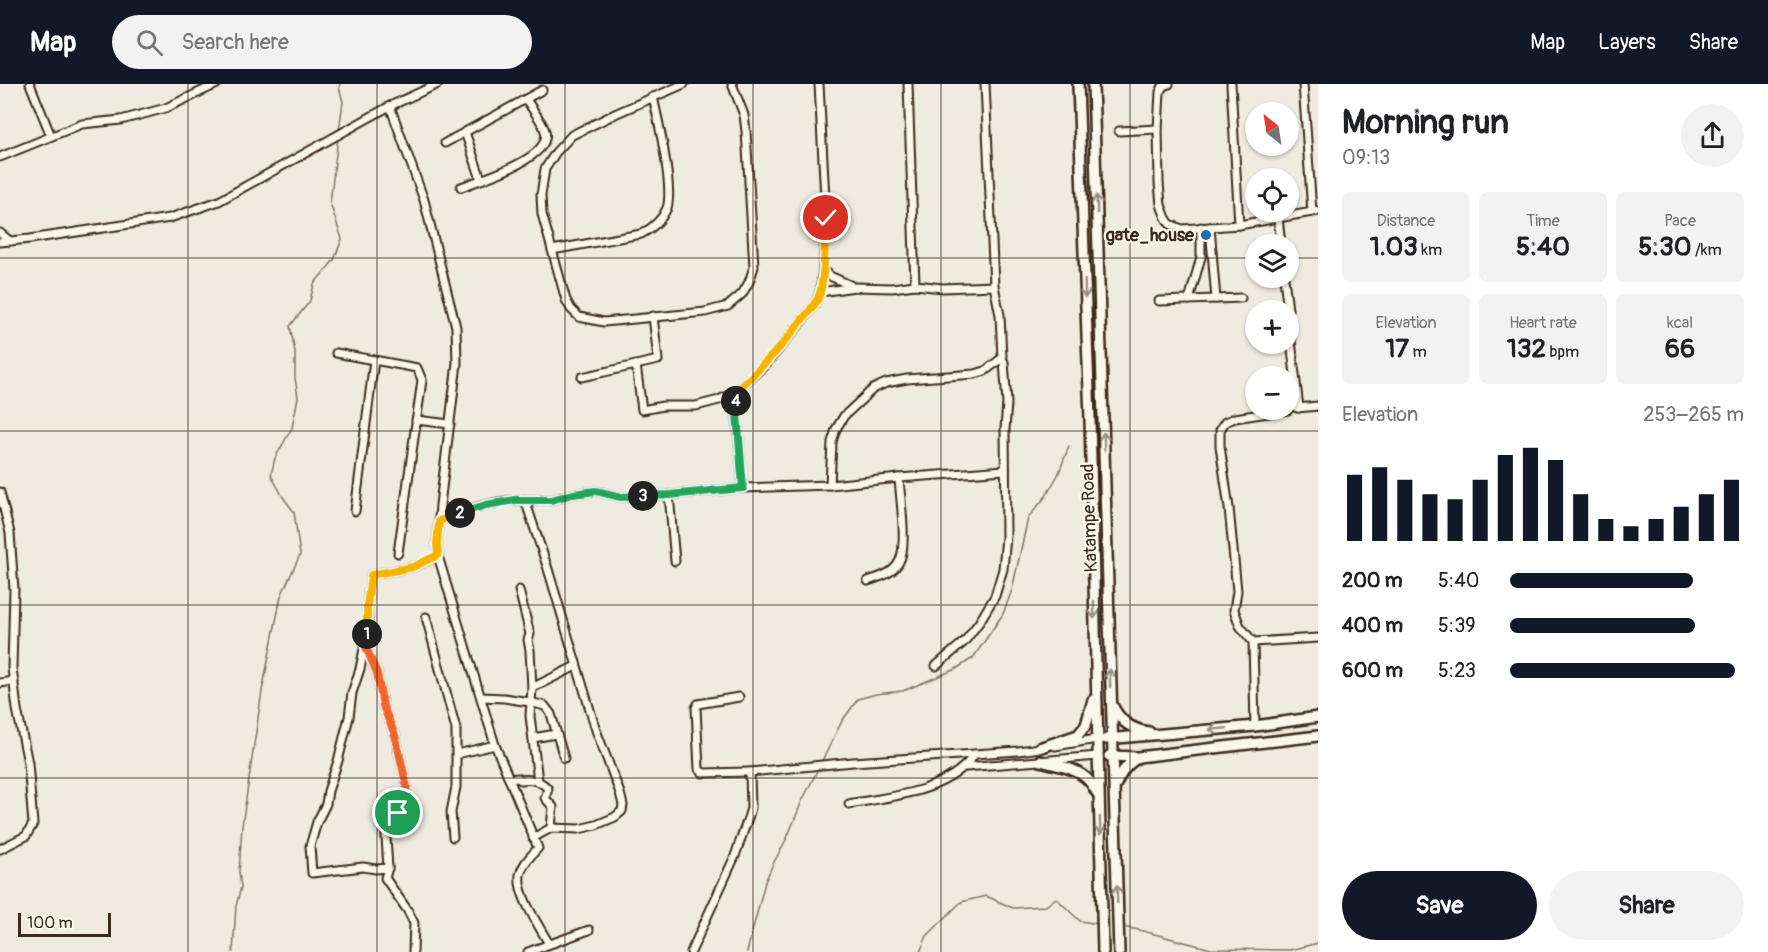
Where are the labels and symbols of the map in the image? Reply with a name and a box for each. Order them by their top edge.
north arrow [1245,102,1299,156]
pin [800,192,851,243]
one-way arrow [1091,194,1102,214]
place label: gate_house [1106,224,1195,247]
marker: gate_house [1199,228,1213,242]
one-way arrow [1080,279,1091,299]
pin: 4 [721,386,751,416]
one-way arrow [1098,431,1110,451]
street label: Katampe Road [1076,463,1103,573]
pin: 3 [628,481,658,511]
pin: 2 [445,498,475,528]
one-way arrow [1088,600,1100,620]
pin: 1 [352,619,382,649]
one-way arrow [1104,668,1116,688]
one-way arrow [1209,724,1229,735]
pin [372,787,423,838]
one-way arrow [1094,816,1106,836]
one-way arrow [1111,884,1122,904]
scale bar [18,910,111,938]

